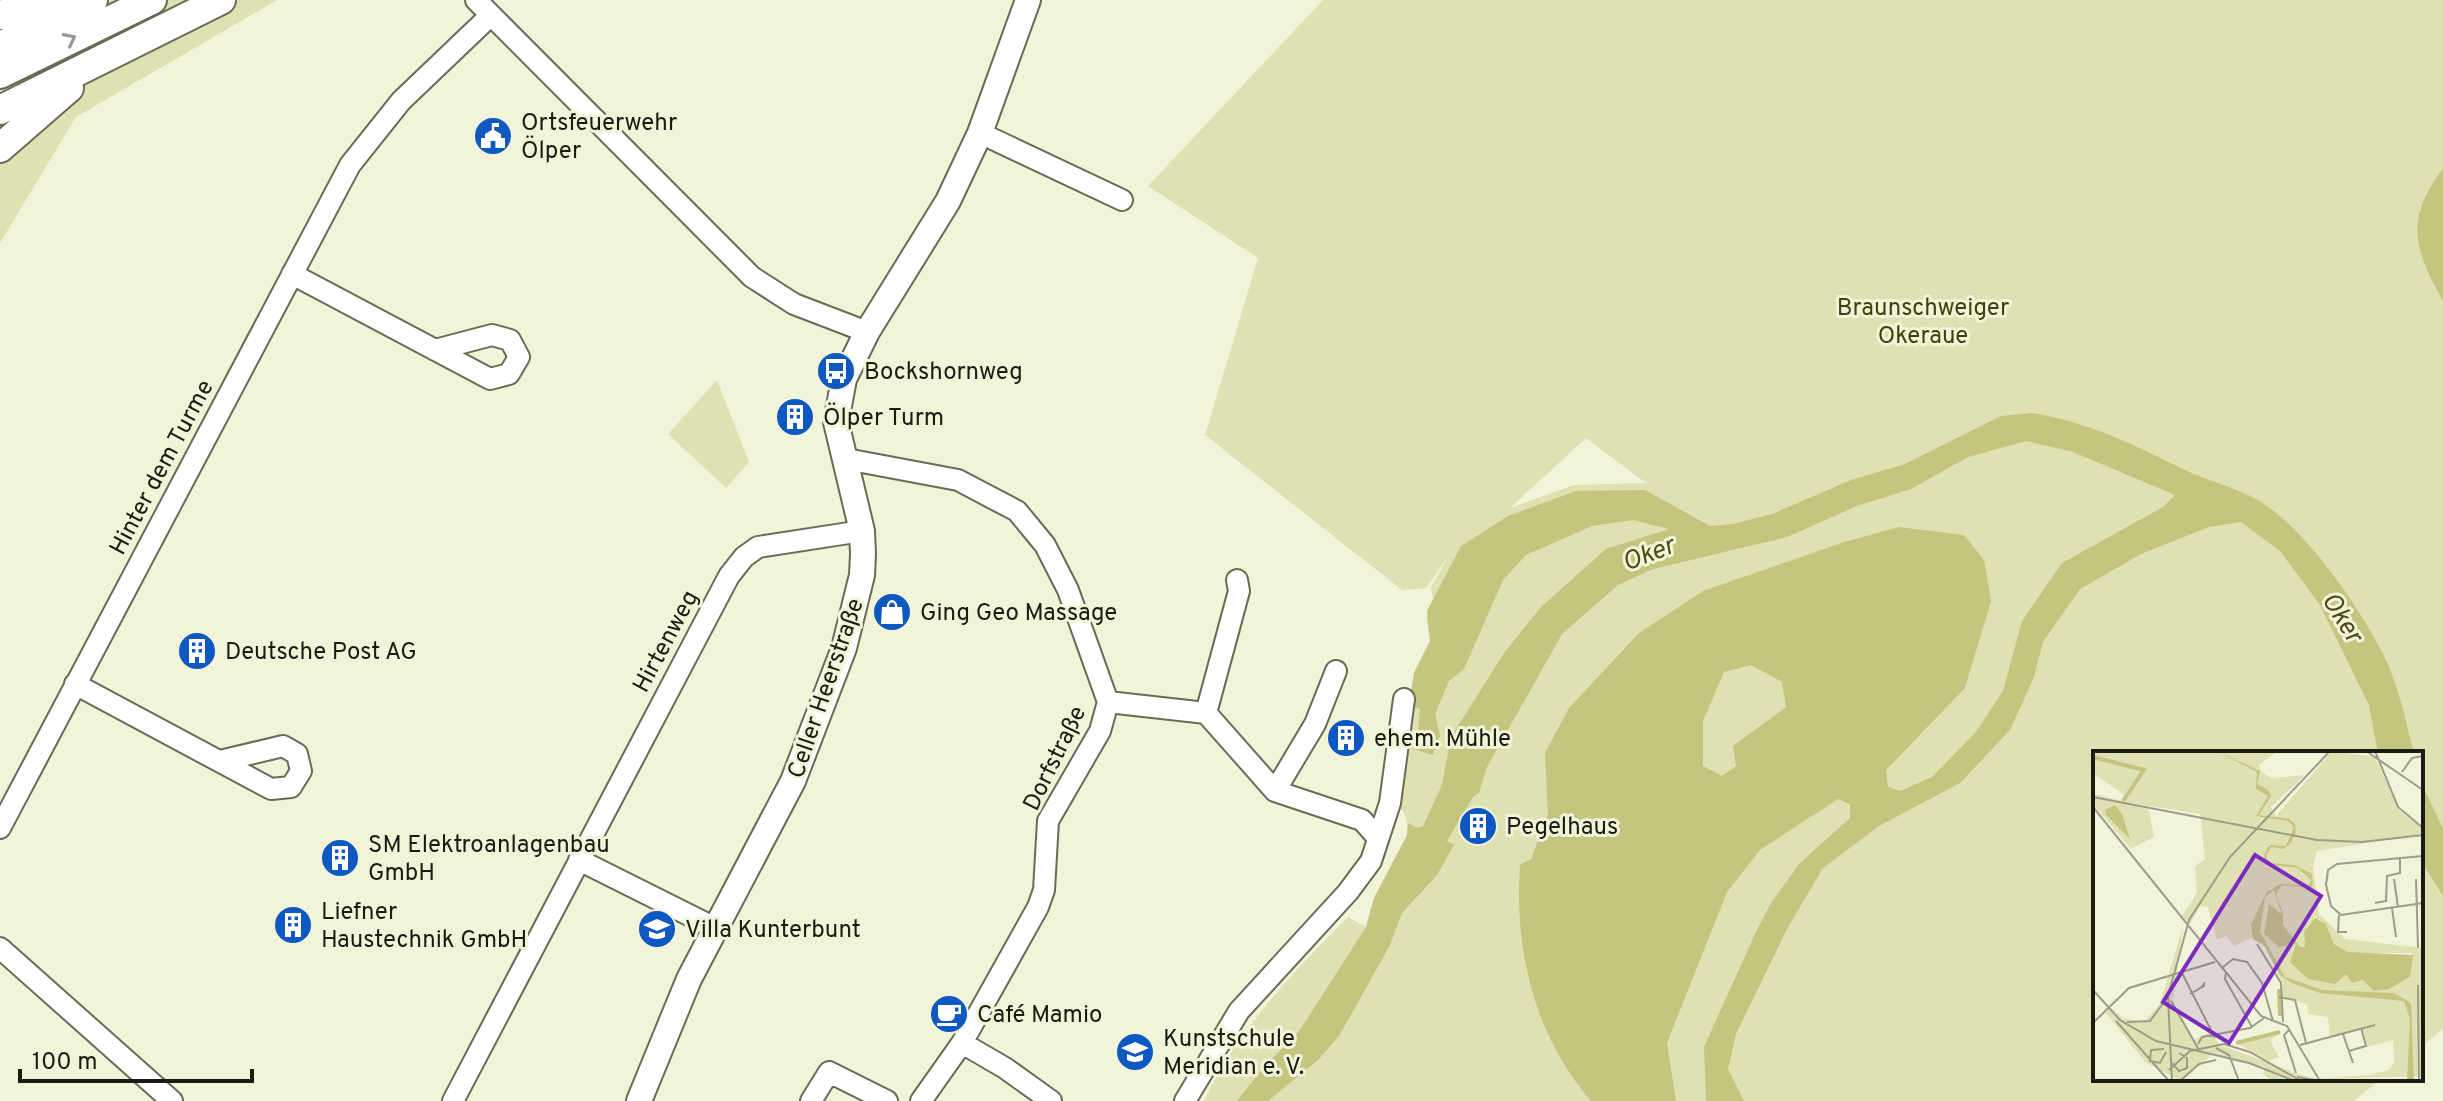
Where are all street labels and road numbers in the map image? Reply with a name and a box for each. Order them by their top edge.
street label: Hinter dem Turme [104,375,222,561]
street label: Hirtenweg [627,586,706,698]
street label: Celler Heerstraße [782,595,872,783]
street label: Dorfstraße [1018,701,1094,816]

